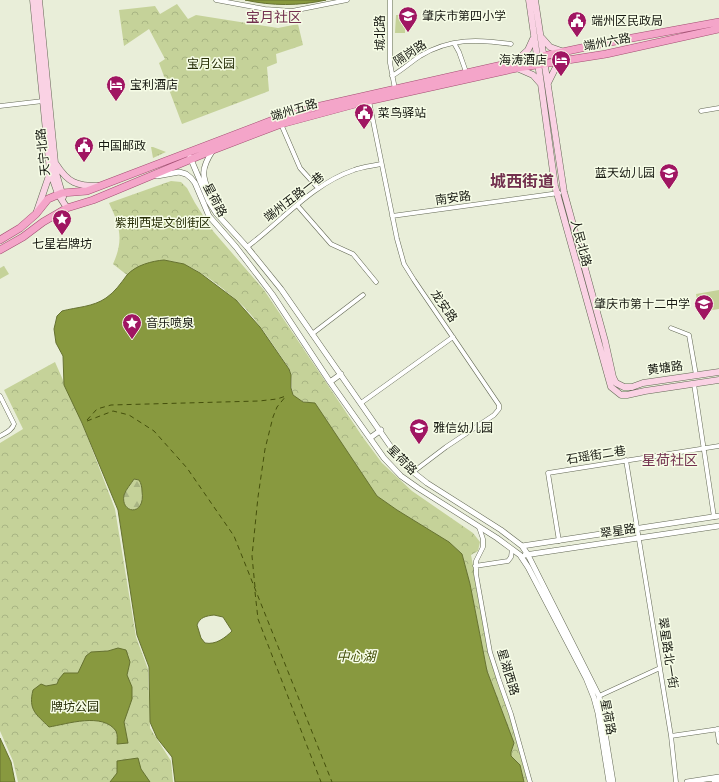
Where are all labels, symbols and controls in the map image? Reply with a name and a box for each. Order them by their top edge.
school or university icon: 肇庆市第四小学 [397,5,419,33]
district label: 宝月社区 [246,9,302,25]
place label: 肇庆市第四小学 [422,9,506,23]
public building icon: 端州区民政局 [566,10,588,38]
place label: 端州区民政局 [591,14,663,28]
street label: 城北路 [373,15,387,51]
street label: 端州六路 [582,31,632,53]
street label: 隔岗路 [391,37,429,69]
hotel icon: 海涛酒店 [550,49,572,77]
place label: 海涛酒店 [499,53,547,67]
park label: 宝月公园 [187,57,235,71]
hotel icon: 宝利酒店 [105,74,127,102]
place label: 宝利酒店 [130,78,178,92]
street label: 端州五路 [269,96,319,124]
public building icon: 菜鸟驿站 [353,102,375,130]
place label: 菜鸟驿站 [378,106,426,120]
street label: 天宁北路 [34,127,52,177]
public building icon: 中国邮政 [73,135,95,163]
place label: 中国邮政 [98,139,146,153]
school or university icon: 蓝天幼儿园 [658,162,680,190]
place label: 蓝天幼儿园 [595,166,655,180]
street label: 端州五路一巷 [261,169,327,225]
district label: 城西街道 [490,172,554,190]
street label: 星荷路 [200,181,230,219]
street label: 南安路 [434,189,472,207]
place icon: 七星岩牌坊 [51,208,73,236]
park label: 紫荆西堤文创街区 [115,216,211,230]
street label: 人民北路 [568,218,594,268]
place label: 七星岩牌坊 [32,237,92,251]
street label: 龙安路 [428,287,460,325]
school or university icon: 肇庆市第十二中学 [693,293,715,321]
place label: 肇庆市第十二中学 [594,297,690,311]
place icon: 音乐喷泉 [121,312,143,340]
place label: 音乐喷泉 [146,316,194,330]
street label: 黄塘路 [646,359,684,377]
school or university icon: 雅信幼儿园 [408,417,430,445]
place label: 雅信幼儿园 [433,421,493,435]
street label: 星荷路 [384,442,420,478]
street label: 石瑶街二巷 [565,443,627,467]
district label: 星荷社区 [642,452,698,468]
street label: 翠星路 [599,521,637,541]
street label: 翠星路北一街 [655,616,681,690]
street label: 星湖西路 [494,647,522,697]
water label: 中心湖 [336,649,377,664]
street label: 星荷路 [598,698,618,736]
park label: 牌坊公园 [51,700,99,714]

